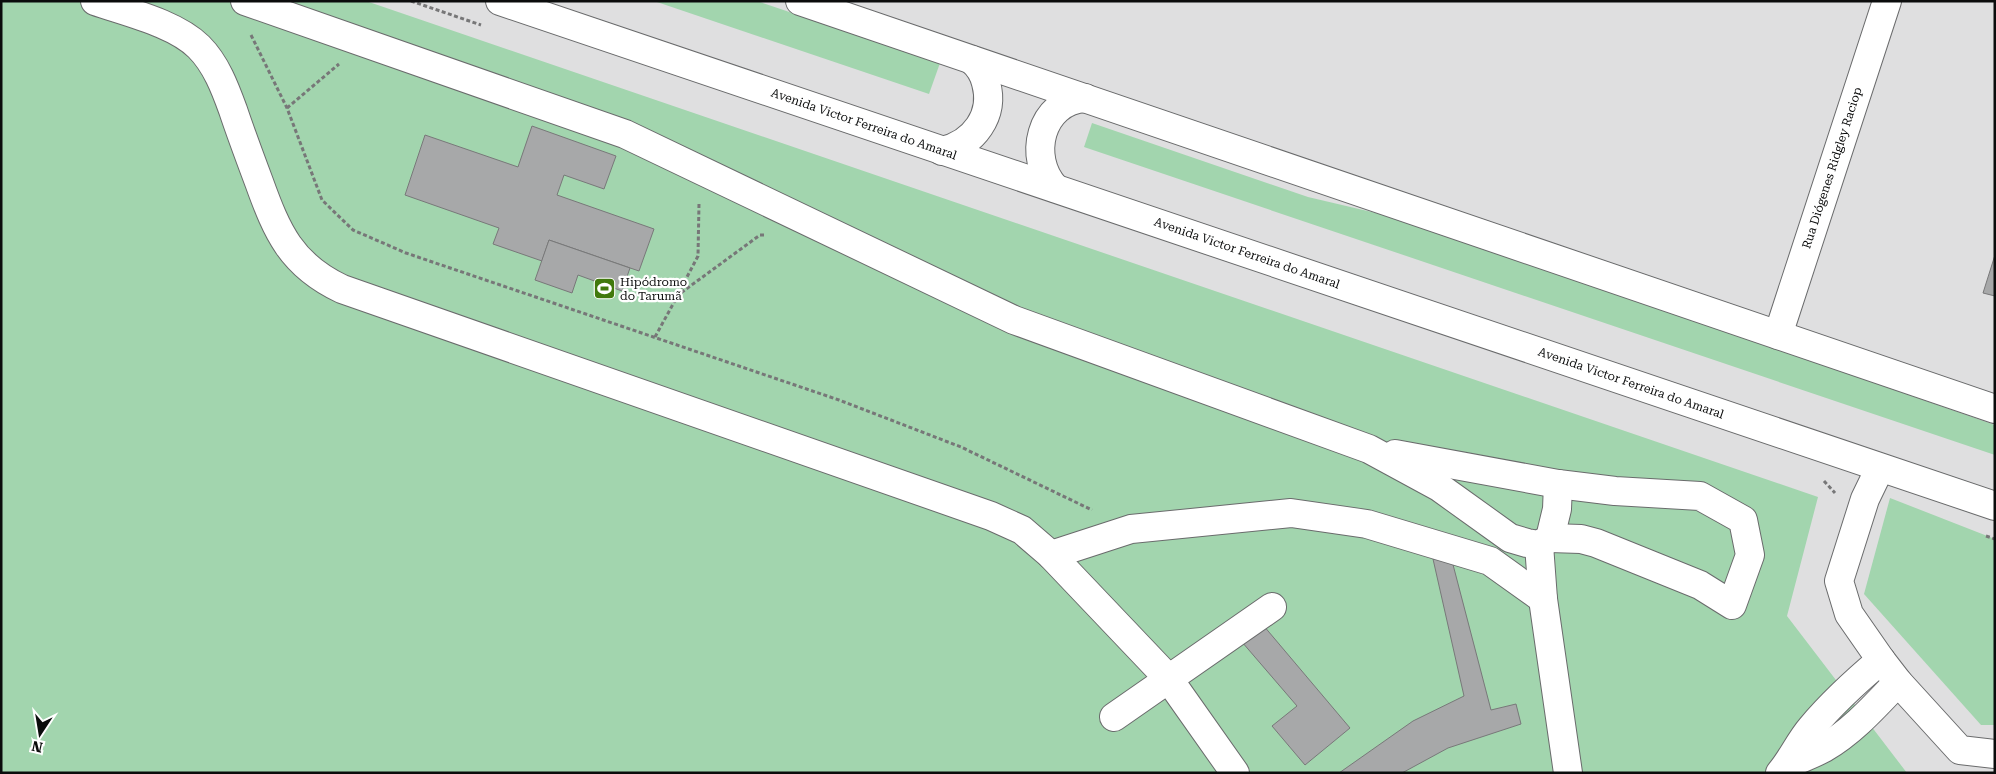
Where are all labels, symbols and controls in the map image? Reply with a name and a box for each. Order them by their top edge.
street label: Rua Diógenes Ridgley Raciop [1799,85,1865,251]
street label: Avenida Victor Ferreira do Amaral [769,86,959,163]
street label: Avenida Victor Ferreira do Amaral [1152,215,1342,292]
place label: Hipódromo do Tarumã [620,275,687,303]
sports icon: Hipódromo do Tarumã [592,277,616,301]
street label: Avenida Victor Ferreira do Amaral [1536,345,1726,422]
north arrow [15,709,65,759]
text: N [30,738,44,756]

